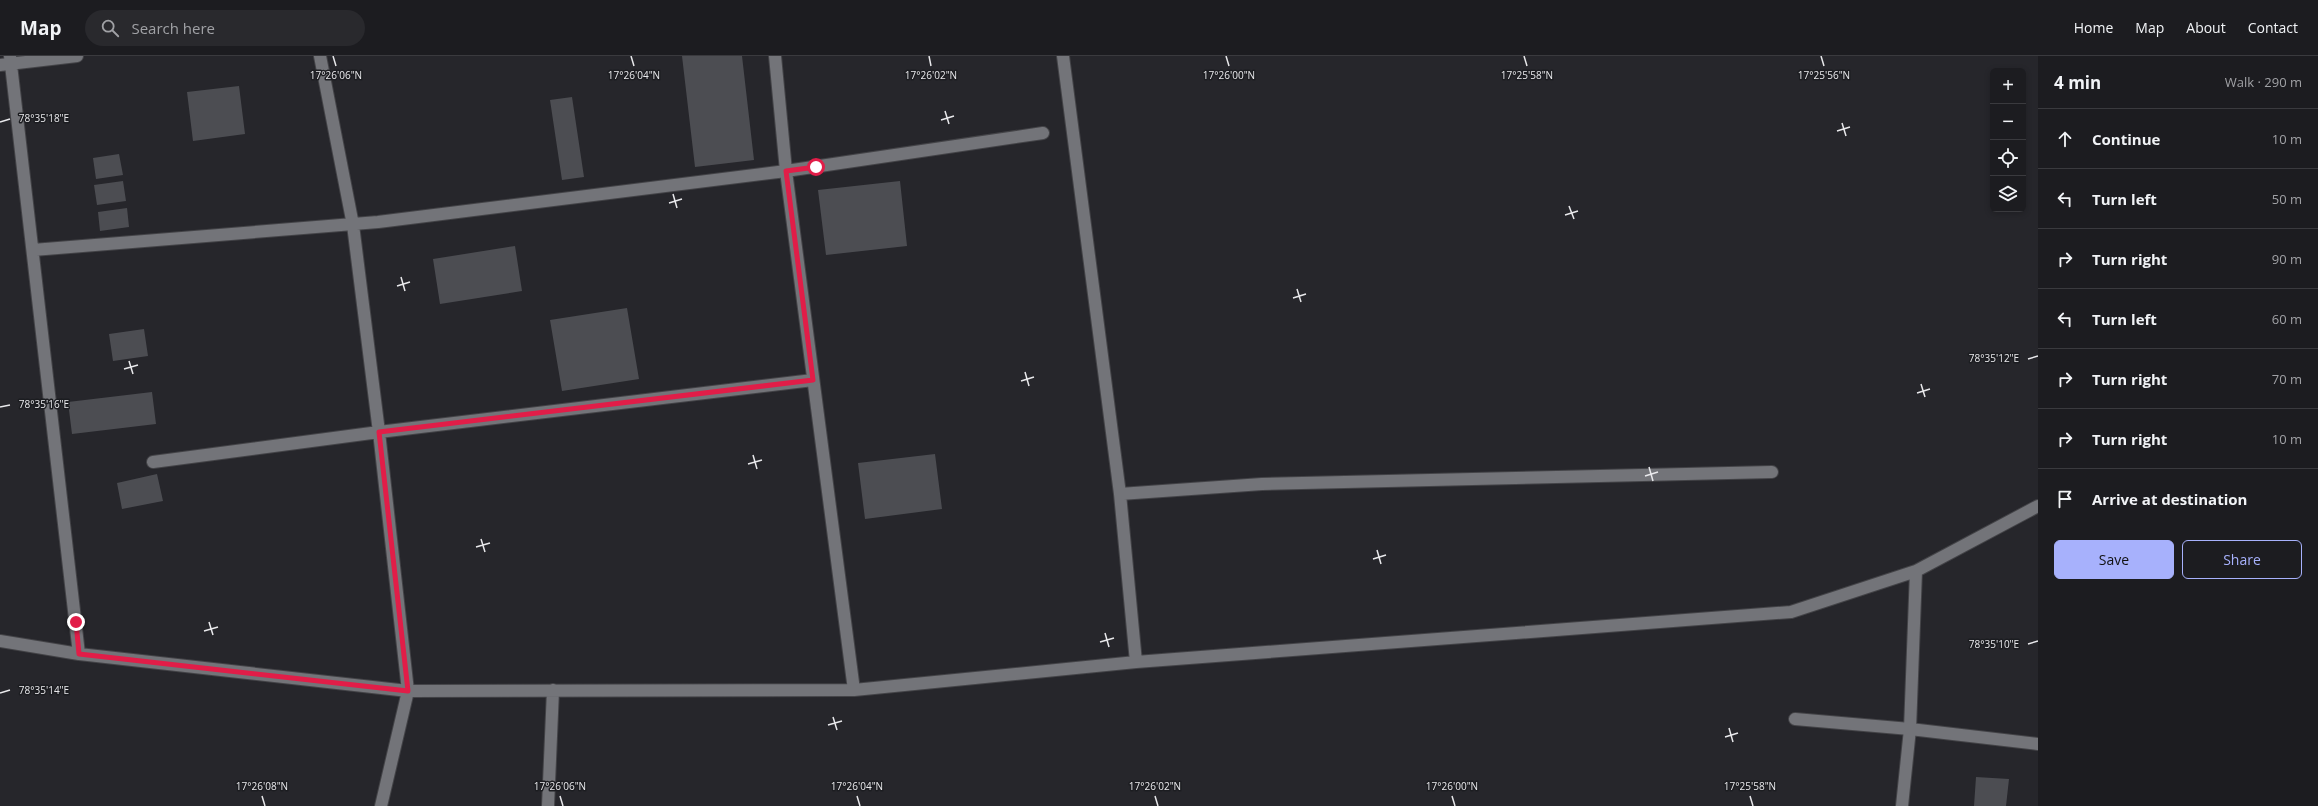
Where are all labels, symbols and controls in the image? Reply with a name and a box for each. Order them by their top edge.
search box [85,10,365,46]
text: Map [20,15,61,41]
icon: search [99,17,121,39]
text: Search here [131,18,215,38]
text: Home [2074,18,2113,37]
text: Map [2135,18,2164,37]
text: About [2186,18,2226,37]
text: Contact [2248,18,2298,37]
text: 17°26'06"N [310,68,362,82]
text: 17°26'04"N [608,68,660,82]
text: 17°26'02"N [905,68,957,82]
text: 17°26'00"N [1203,68,1255,82]
text: 17°25'58"N [1501,68,1553,82]
text: 17°25'56"N [1798,68,1850,82]
map controls [1990,68,2026,212]
button: + [1990,68,2026,104]
text: 4 min [2054,71,2101,94]
text: Walk · 290 m [2225,73,2302,91]
button: − [1990,104,2026,140]
text: 78°35'18"E [19,111,69,125]
icon: ahead [2054,128,2076,150]
text: Continue [2092,129,2160,149]
text: 10 m [2272,130,2302,148]
button: locate [1990,140,2026,176]
route start [807,158,825,176]
button: layers [1990,176,2026,212]
icon: left [2054,188,2076,210]
text: Turn left [2092,189,2157,209]
text: 50 m [2272,190,2302,208]
icon: right [2054,248,2076,270]
text: Turn right [2092,249,2167,269]
text: 90 m [2272,250,2302,268]
icon: left [2054,308,2076,330]
text: Turn left [2092,309,2157,329]
text: 60 m [2272,310,2302,328]
text: 78°35'12"E [1969,351,2019,365]
icon: right [2054,368,2076,390]
text: Turn right [2092,369,2167,389]
text: 70 m [2272,370,2302,388]
text: 78°35'16"E [19,397,69,411]
icon: right [2054,428,2076,450]
text: Turn right [2092,429,2167,449]
text: 10 m [2272,430,2302,448]
icon: arrive [2054,488,2076,510]
text: Arrive at destination [2092,489,2247,509]
button: Save [2054,540,2174,579]
button: Share [2182,540,2302,579]
route end [67,613,85,631]
text: 78°35'10"E [1969,637,2019,651]
text: 78°35'14"E [19,683,69,697]
text: 17°26'08"N [236,779,288,793]
text: 17°26'06"N [534,779,586,793]
text: 17°26'04"N [831,779,883,793]
text: 17°26'02"N [1129,779,1181,793]
text: 17°26'00"N [1426,779,1478,793]
text: 17°25'58"N [1724,779,1776,793]

